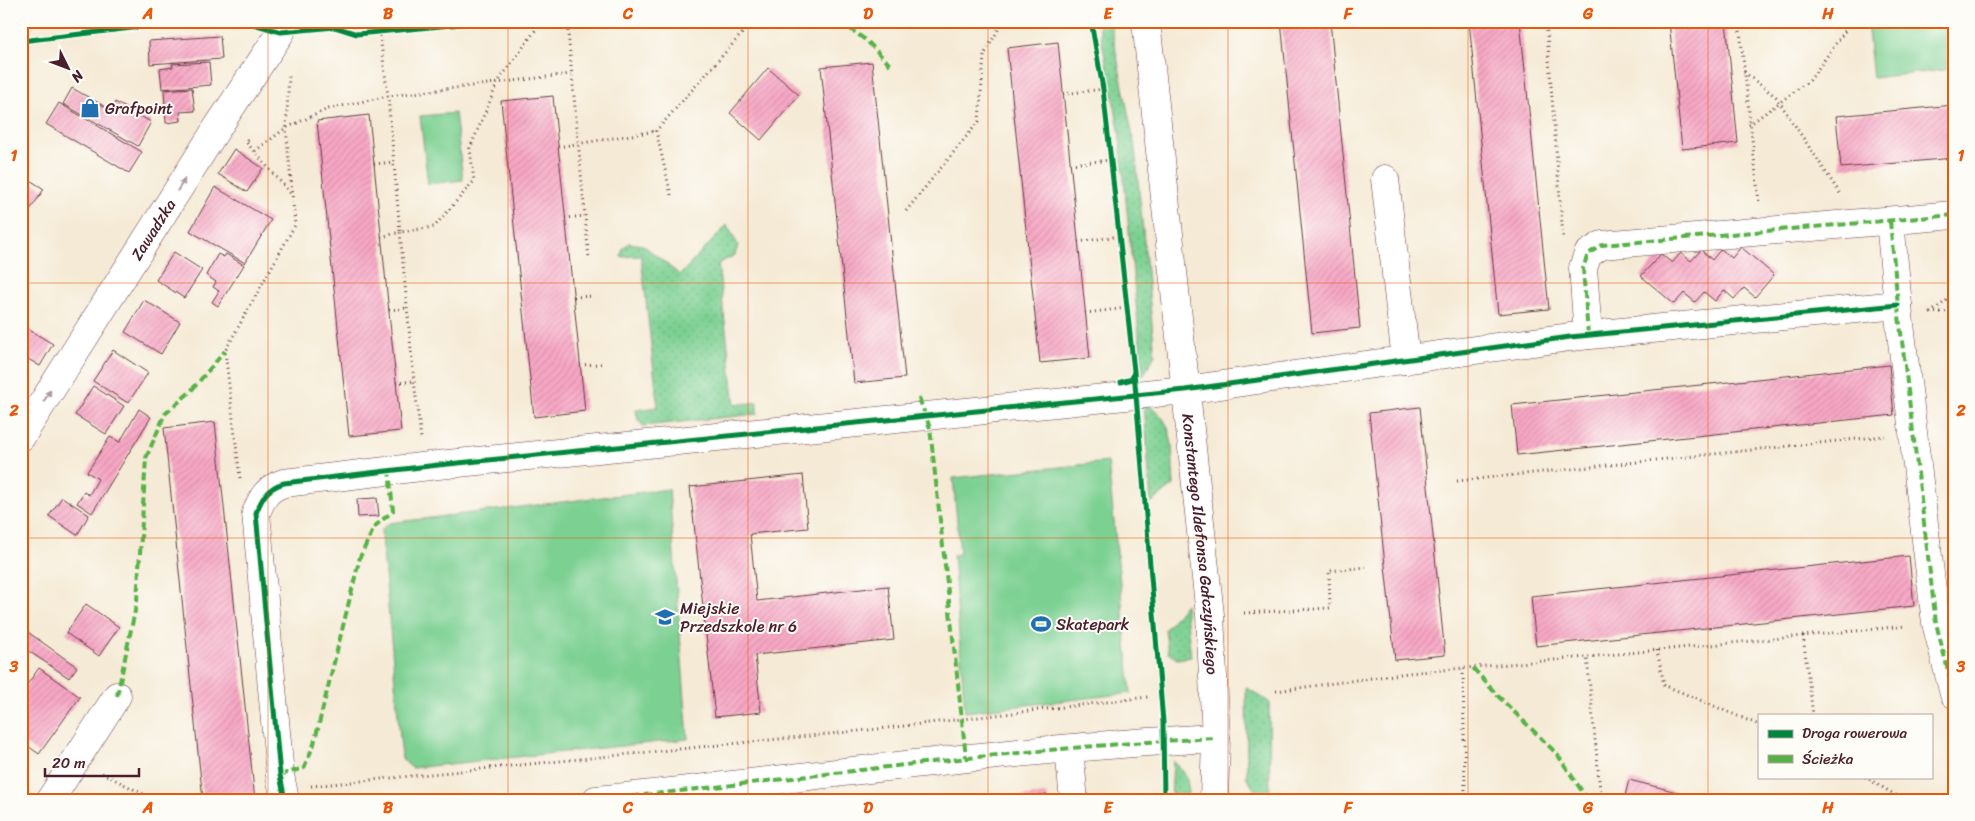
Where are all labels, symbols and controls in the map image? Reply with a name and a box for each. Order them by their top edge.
text: A [142,0,153,28]
text: B [383,0,394,28]
text: C [622,0,634,28]
text: D [863,0,873,28]
text: E [1104,0,1114,28]
text: F [1343,0,1354,28]
text: G [1582,0,1594,28]
text: H [1821,0,1834,28]
north arrow [42,42,92,92]
text: N [65,64,90,89]
place label: Grafpoint [105,94,173,123]
shop icon: Grafpoint [79,97,101,119]
text: 1 [11,141,18,170]
text: 1 [1958,141,1965,170]
one-way arrow [176,178,186,192]
street label: Zawadzka [123,193,184,266]
one-way arrow [43,390,52,403]
text: 2 [8,396,19,425]
text: 2 [1955,396,1966,425]
street label: Konstantego Ildefonsa Gałczyńskiego [1173,412,1227,675]
place label: Miejskie Przedszkole nr 6 [680,594,797,641]
school or university icon: Miejskie Przedszkole nr 6 [654,606,676,628]
place label: Skatepark [1056,610,1130,639]
sports icon: Skatepark [1030,613,1052,635]
text: 3 [9,652,19,681]
text: 3 [1956,652,1966,681]
legend [1758,714,1932,778]
text: Droga rowerowa [1802,720,1908,746]
scale bar [45,746,139,778]
text: Ścieżka [1802,746,1854,772]
text: 20 m [52,750,86,776]
text: A [142,793,153,821]
text: B [383,793,394,821]
text: C [622,793,634,821]
text: D [863,793,873,821]
text: E [1104,793,1114,821]
text: F [1343,793,1354,821]
text: G [1582,793,1594,821]
text: H [1821,793,1834,821]

